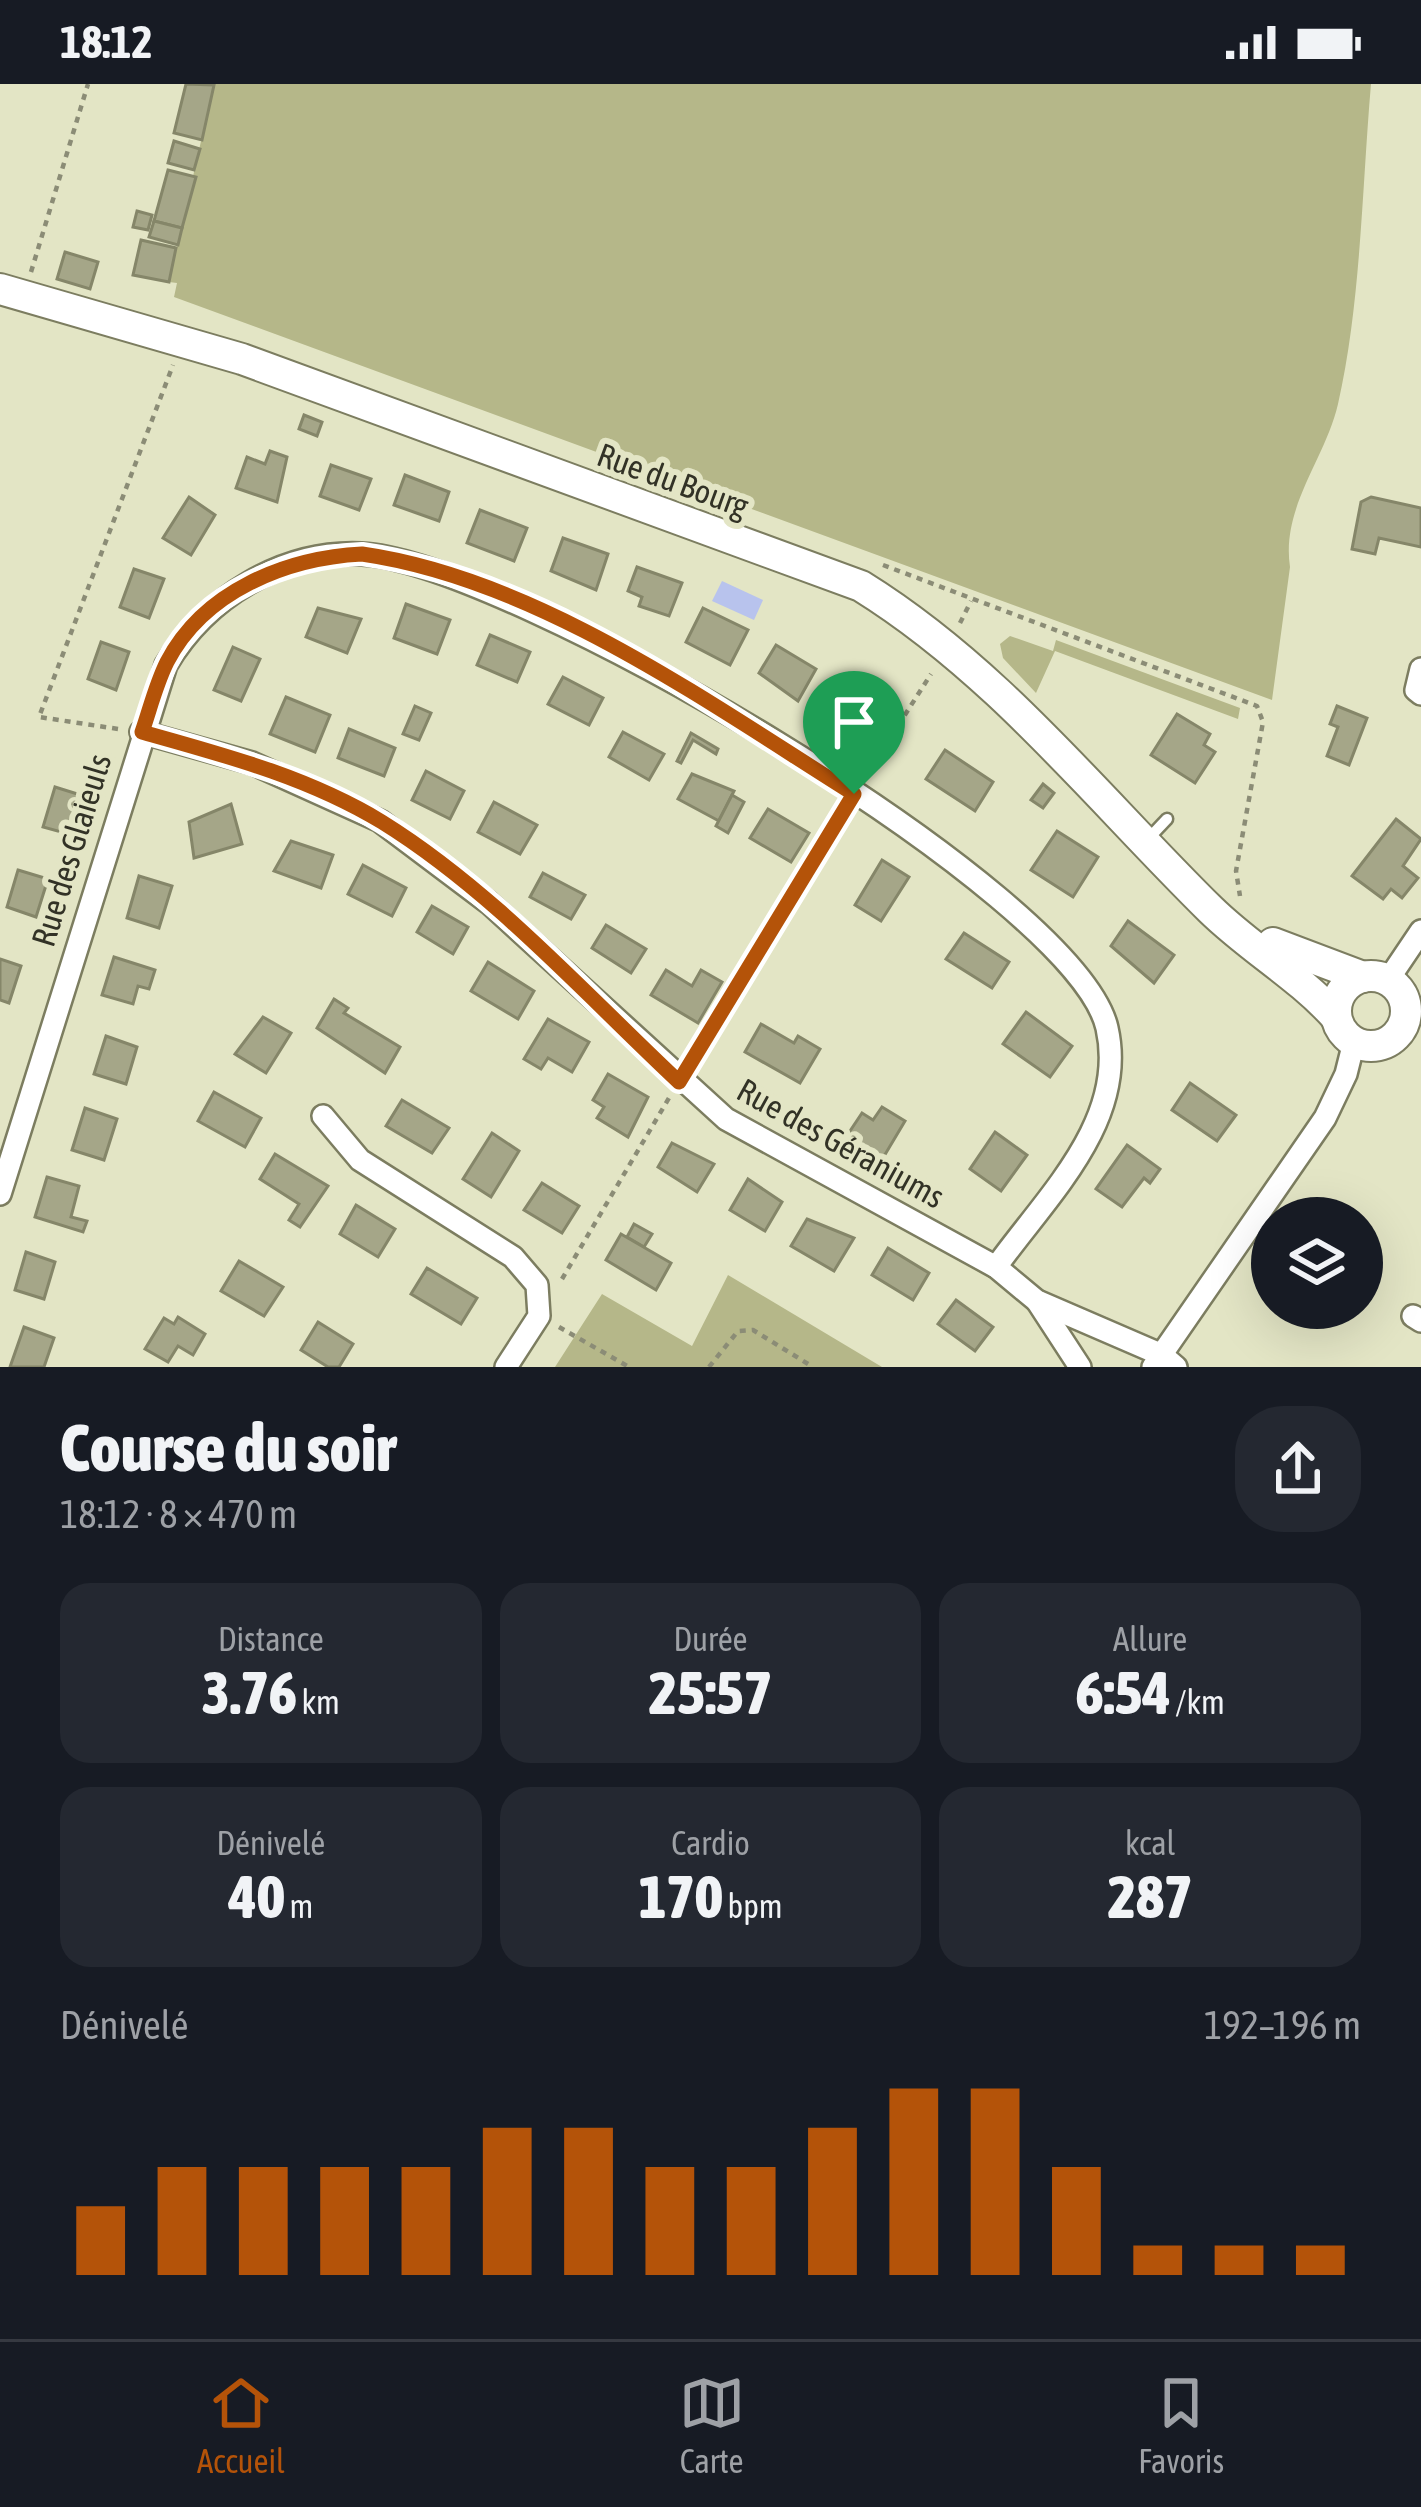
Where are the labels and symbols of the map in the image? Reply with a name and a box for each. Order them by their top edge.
street label: Rue du Bourg [592,435,755,525]
pin [803,671,905,794]
street label: Rue des Glaieuls [24,749,118,951]
street label: Rue des Géraniums [731,1070,951,1216]

